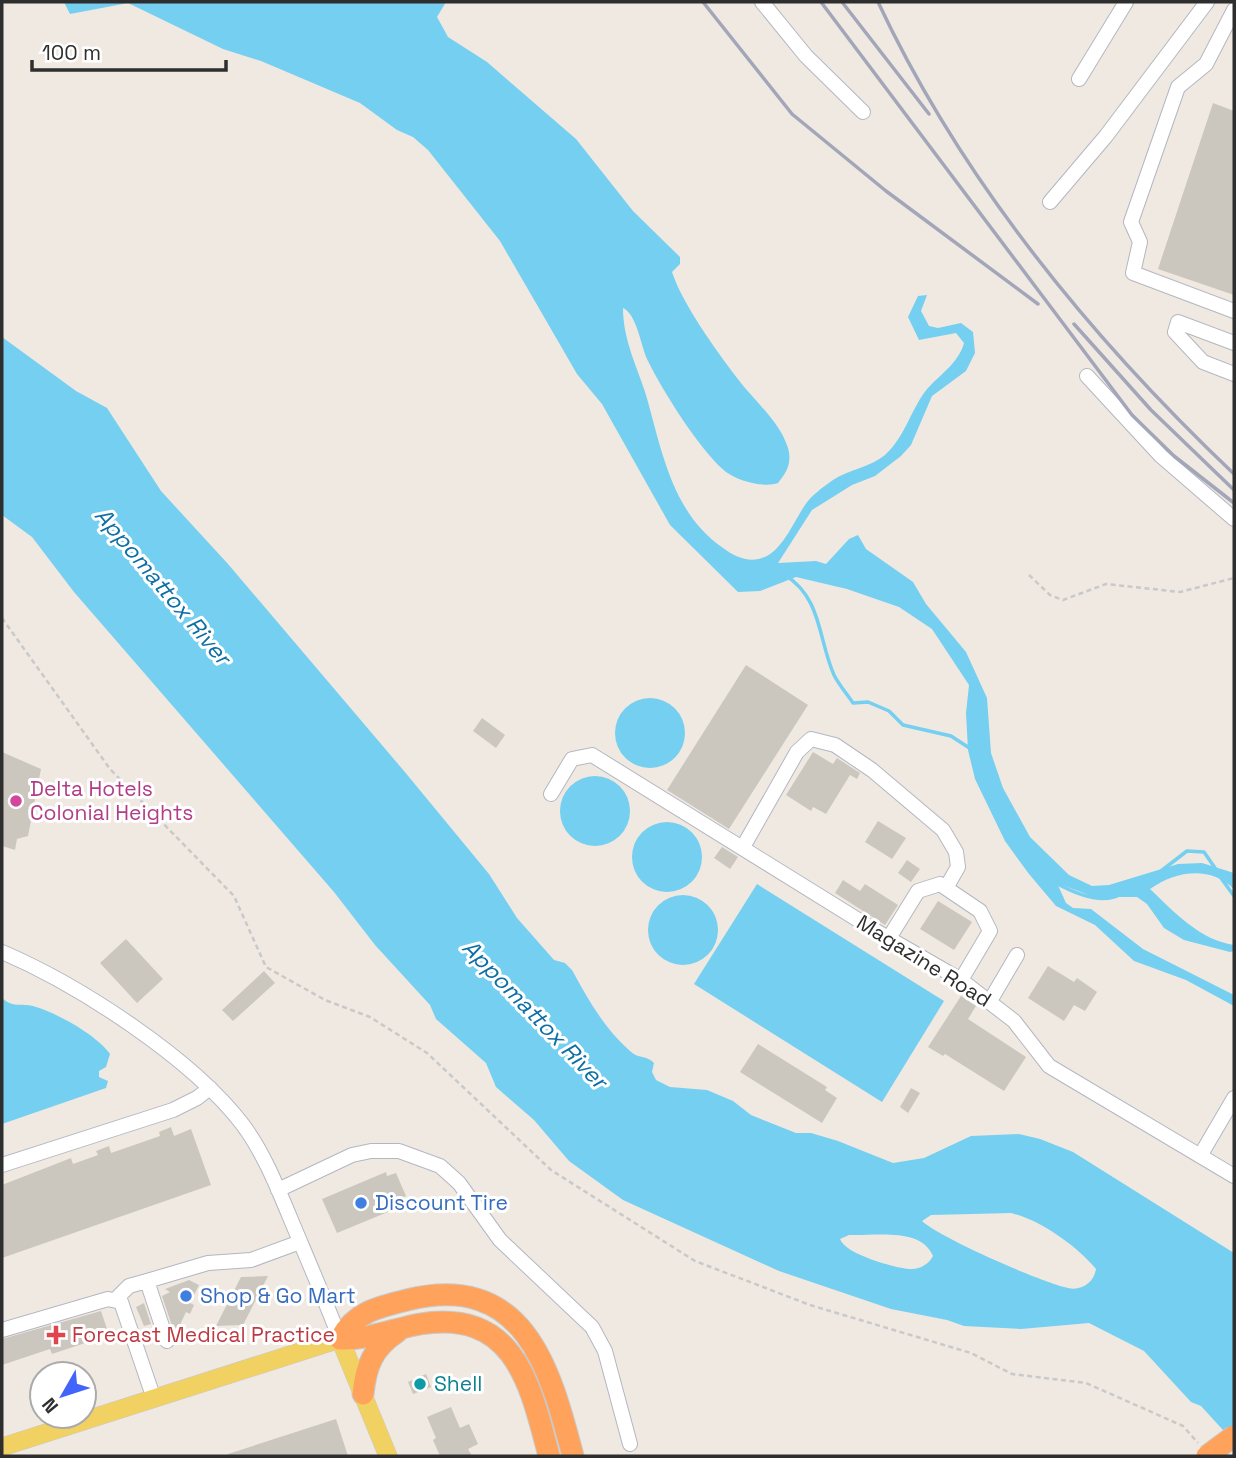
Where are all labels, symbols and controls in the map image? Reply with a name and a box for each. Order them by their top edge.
scale bar [32,28,226,72]
text: 100 m [42,39,101,66]
water label: Appomattox River [88,501,239,673]
place label: Delta Hotels Colonial Heights [30,775,193,826]
marker: Delta Hotels Colonial Heights [8,793,24,809]
street label: Magazine Road [852,908,997,1013]
water label: Appomattox River [456,933,616,1097]
place label: Discount Tire [375,1189,508,1216]
marker: Discount Tire [353,1195,369,1211]
place label: Shop & Go Mart [200,1282,356,1309]
marker: Shop & Go Mart [178,1288,194,1304]
place label: Forecast Medical Practice [72,1321,335,1348]
marker: Forecast Medical Practice [46,1325,66,1345]
north arrow [28,1360,98,1430]
place label: Shell [434,1370,482,1397]
marker: Shell [412,1376,428,1392]
text: N [36,1393,64,1418]

